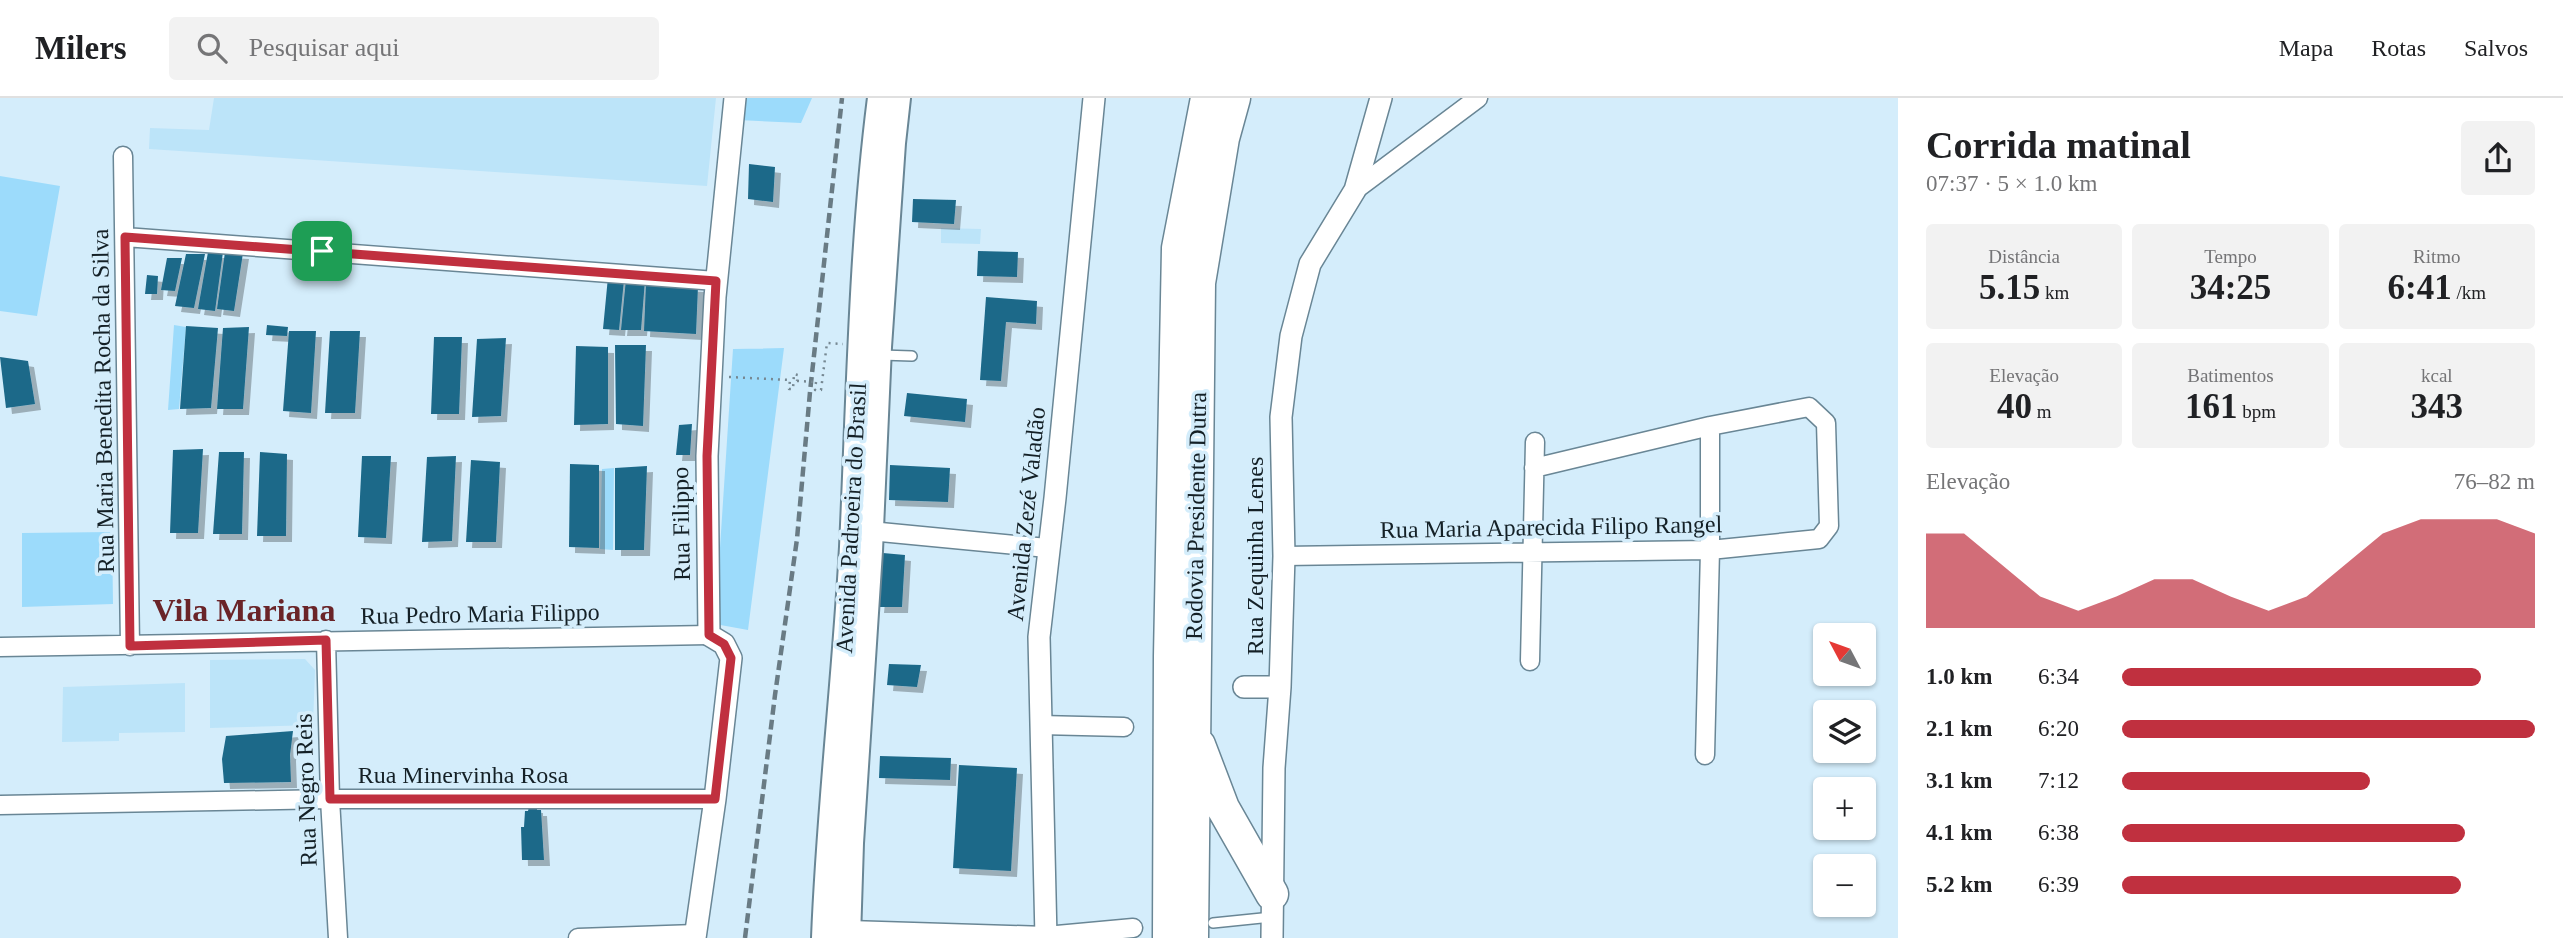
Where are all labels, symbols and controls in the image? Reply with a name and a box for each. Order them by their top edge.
search box [169,17,659,80]
icon: search [193,29,231,67]
text: Milers [35,30,127,66]
text: Pesquisar aqui [249,33,400,62]
text: Mapa [2279,35,2333,61]
text: Rotas [2371,35,2426,61]
text: Salvos [2464,35,2528,61]
button: share [2461,121,2535,195]
text: Corrida matinal [1926,124,2191,166]
text: 07:37 · 5 × 1.0 km [1926,171,2097,196]
pin [292,221,352,281]
street label: Rua Maria Benedita Rocha da Silva [87,228,119,573]
icon: arrive [303,232,341,270]
text: Distância [1988,246,2060,267]
text: Tempo [2204,246,2257,267]
text: Ritmo [2413,246,2461,267]
text: 5.15 [1979,268,2040,307]
text: 34:25 [2190,268,2271,307]
text: 6:41 [2388,268,2452,307]
text: km [2040,282,2069,303]
text: /km [2452,282,2486,303]
text: Elevação [1989,365,2059,386]
text: Batimentos [2187,365,2274,386]
text: kcal [2421,365,2453,386]
street label: Avenida Padroeira do Brasil [831,382,871,654]
text: 40 [1997,387,2032,426]
text: 161 [2185,387,2237,426]
text: 343 [2411,387,2463,426]
street label: Rodovia Presidente Dutra [1181,391,1211,640]
text: m [2032,401,2051,422]
text: bpm [2237,401,2276,422]
street label: Avenida Zezé Valadão [1002,406,1050,622]
street label: Rua Zequinha Lenes [1242,457,1268,655]
street label: Rua Filippo [667,467,695,581]
text: Elevação [1926,469,2010,494]
text: 76–82 m [2454,469,2535,494]
street label: Rua Maria Aparecida Filipo Rangel [1380,511,1723,543]
district label: Vila Mariana [153,592,335,628]
street label: Rua Pedro Maria Filippo [360,599,600,629]
north arrow [1813,623,1876,686]
map controls [1813,623,1876,917]
text: 1.0 km [1926,664,1992,689]
text: 6:34 [2038,664,2079,689]
button: layers [1813,700,1876,763]
street label: Rua Negro Reis [290,713,322,867]
text: 2.1 km [1926,716,1992,741]
text: 6:20 [2038,716,2079,741]
street label: Rua Minervinha Rosa [358,762,569,788]
text: 3.1 km [1926,768,1992,793]
text: 7:12 [2038,768,2079,793]
button: + [1813,777,1876,840]
text: 4.1 km [1926,820,1992,845]
text: 6:38 [2038,820,2079,845]
button: − [1813,854,1876,917]
text: 5.2 km [1926,872,1992,897]
text: 6:39 [2038,872,2079,897]

